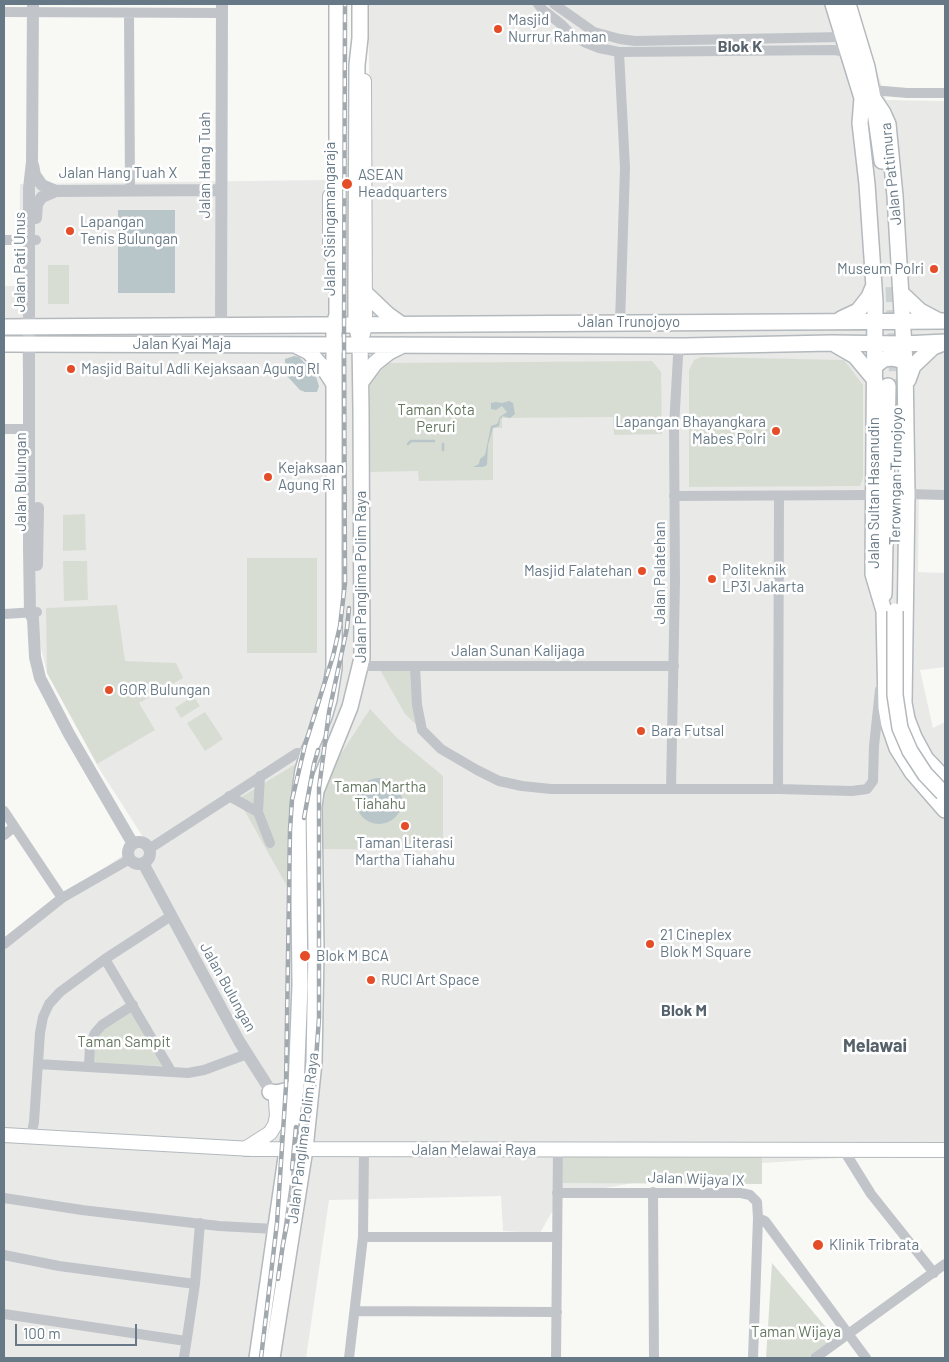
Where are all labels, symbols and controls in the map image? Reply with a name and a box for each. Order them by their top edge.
place label: Masjid Nurrur Rahman [508,11,607,46]
marker: Masjid Nurrur Rahman [492,23,504,35]
district label: Blok K [718,37,762,57]
street label: Jalan Hang Tuah [196,112,214,218]
street label: Jalan Pattimura [877,122,905,226]
street label: Jalan Sisingamangaraja [321,142,339,296]
street label: Jalan Hang Tuah X [59,164,177,182]
place label: ASEAN Headquarters [358,166,447,201]
marker: ASEAN Headquarters [340,177,354,191]
street label: Jalan Pati Unus [11,212,29,312]
place label: Lapangan Tenis Bulungan [80,213,178,248]
marker: Lapangan Tenis Bulungan [64,225,76,237]
place label: Museum Polri [837,260,924,278]
marker: Museum Polri [928,263,940,275]
street label: Jalan Trunojoyo [578,313,680,331]
street label: Jalan Kyai Maja [133,335,231,353]
place label: Masjid Baitul Adli Kejaksaan Agung RI [81,360,320,378]
marker: Masjid Baitul Adli Kejaksaan Agung RI [65,363,77,375]
park label: Taman Kota Peruri [397,401,475,436]
street label: Terowngan Trunojoyo [886,407,906,545]
place label: Lapangan Bhayangkara Mabes Polri [615,413,766,448]
street label: Jalan Sultan Hasanudin [865,417,883,569]
marker: Lapangan Bhayangkara Mabes Polri [770,425,782,437]
street label: Jalan Bulungan [12,432,30,532]
place label: Kejaksaan Agung RI [278,459,344,494]
marker: Kejaksaan Agung RI [262,471,274,483]
street label: Jalan Panglima Polim Raya [352,491,370,663]
street label: Jalan Palatehan [651,521,669,625]
place label: Politeknik LP3I Jakarta [722,561,804,596]
place label: Masjid Falatehan [524,562,632,580]
marker: Masjid Falatehan [636,565,648,577]
marker: Politeknik LP3I Jakarta [706,573,718,585]
street label: Jalan Sunan Kalijaga [451,642,585,660]
place label: GOR Bulungan [119,681,210,699]
marker: GOR Bulungan [103,684,115,696]
place label: Bara Futsal [651,722,724,740]
marker: Bara Futsal [635,725,647,737]
park label: Taman Martha Tiahahu [334,778,426,813]
marker: Taman Literasi Martha Tiahahu [399,820,411,832]
place label: Taman Literasi Martha Tiahahu [355,834,455,869]
place label: 21 Cineplex Blok M Square [660,926,751,961]
marker: 21 Cineplex Blok M Square [644,938,656,950]
street label: Jalan Bulungan [196,939,260,1035]
place label: Blok M BCA [316,947,389,965]
marker: Blok M BCA [298,949,312,963]
place label: RUCI Art Space [381,971,479,989]
marker: RUCI Art Space [365,974,377,986]
district label: Blok M [661,1001,707,1021]
park label: Taman Sampit [77,1033,171,1051]
district label: Melawai [843,1035,907,1057]
street label: Jalan Panglima Polim Raya [284,1051,322,1225]
street label: Jalan Melawai Raya [412,1141,536,1159]
street label: Jalan Wijaya IX [647,1168,745,1190]
place label: Klinik Tribrata [829,1236,919,1254]
marker: Klinik Tribrata [811,1238,825,1252]
scale bar [18,1314,140,1346]
park label: Taman Wijaya [751,1323,841,1341]
text: 100 m [23,1324,61,1342]

